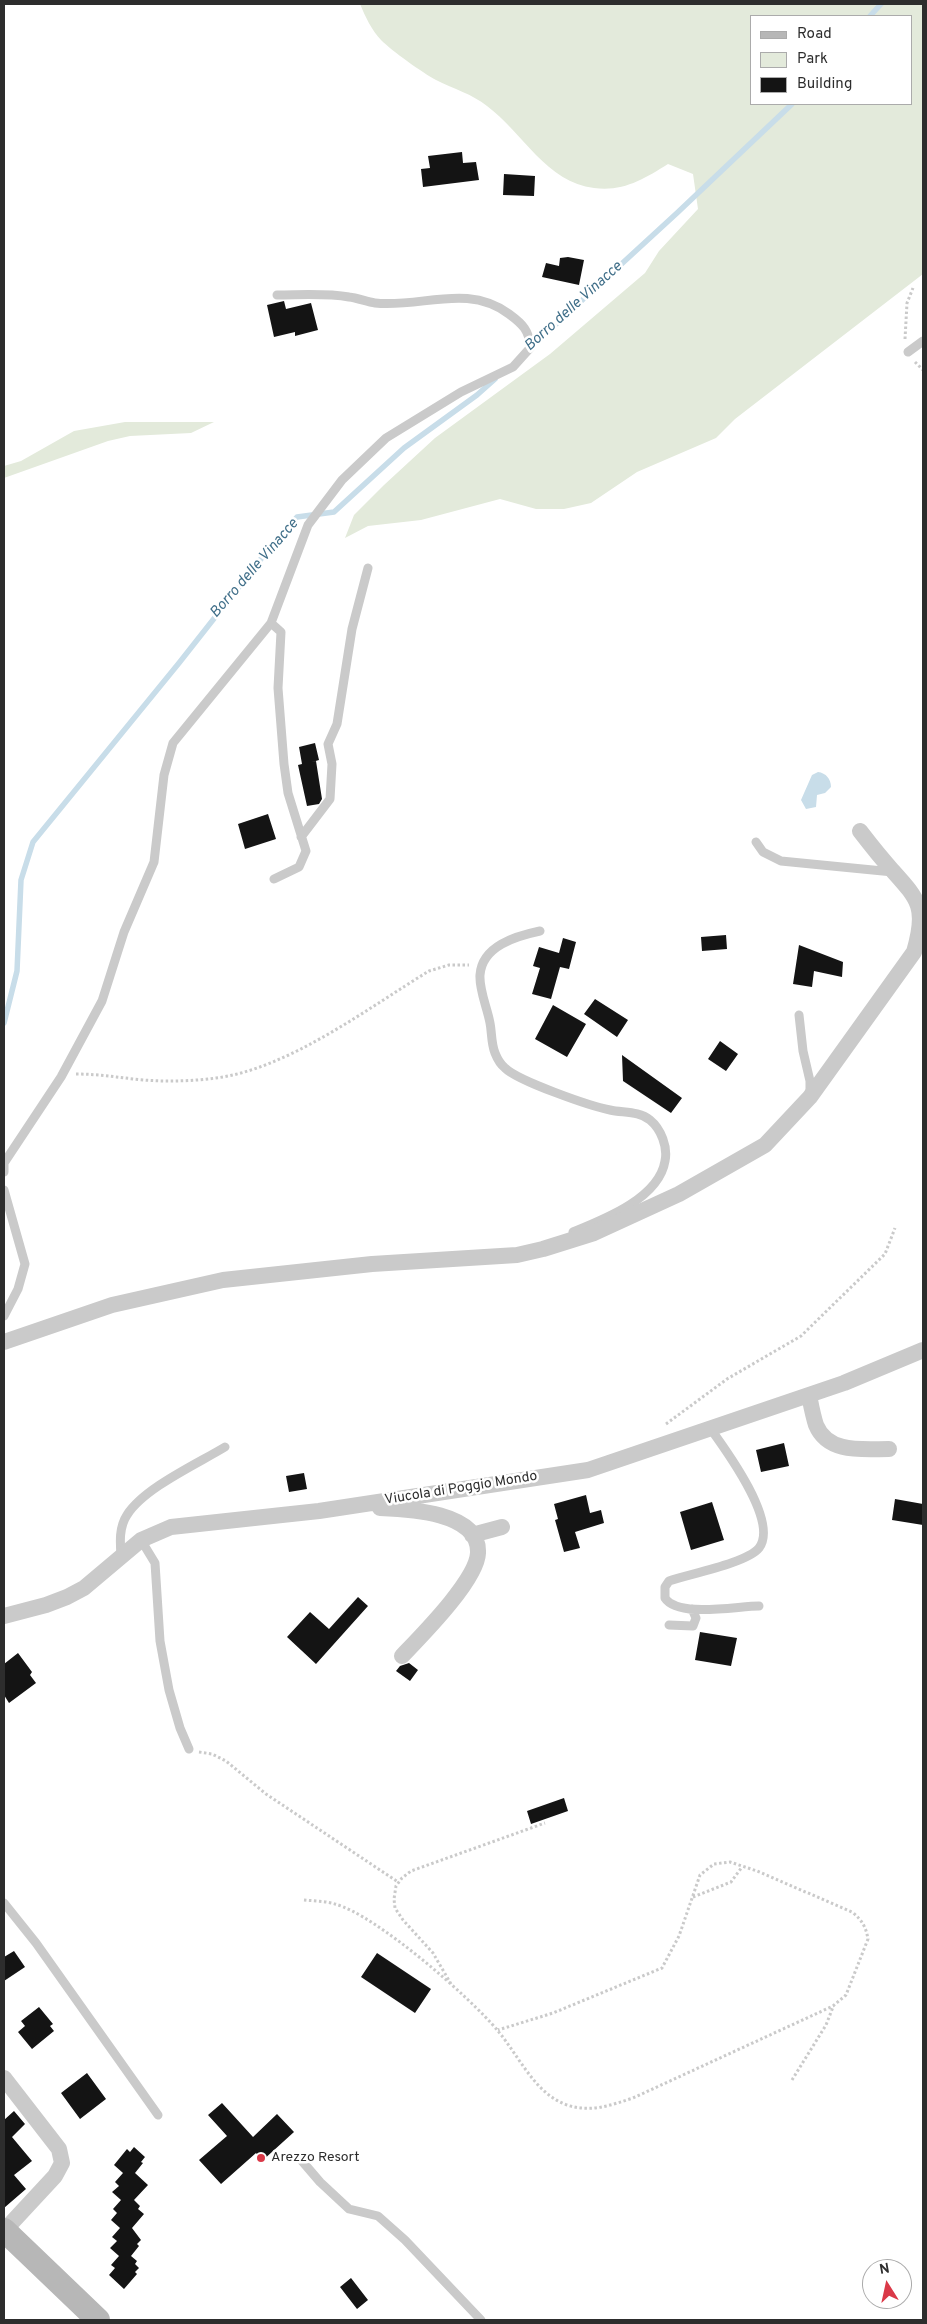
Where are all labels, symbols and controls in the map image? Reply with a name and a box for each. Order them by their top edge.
legend [750,15,912,105]
text: Road [797,25,832,44]
text: Park [797,50,828,69]
text: Building [797,75,852,94]
water label: Borro delle Vinacce [521,258,627,356]
water label: Borro delle Vinacce [207,516,303,622]
street label: Viucola di Poggio Mondo [383,1469,539,1509]
place label: Arezzo Resort [271,2150,360,2166]
marker: Arezzo Resort [255,2152,267,2164]
north arrow [862,2259,912,2309]
text: N [878,2260,891,2279]

